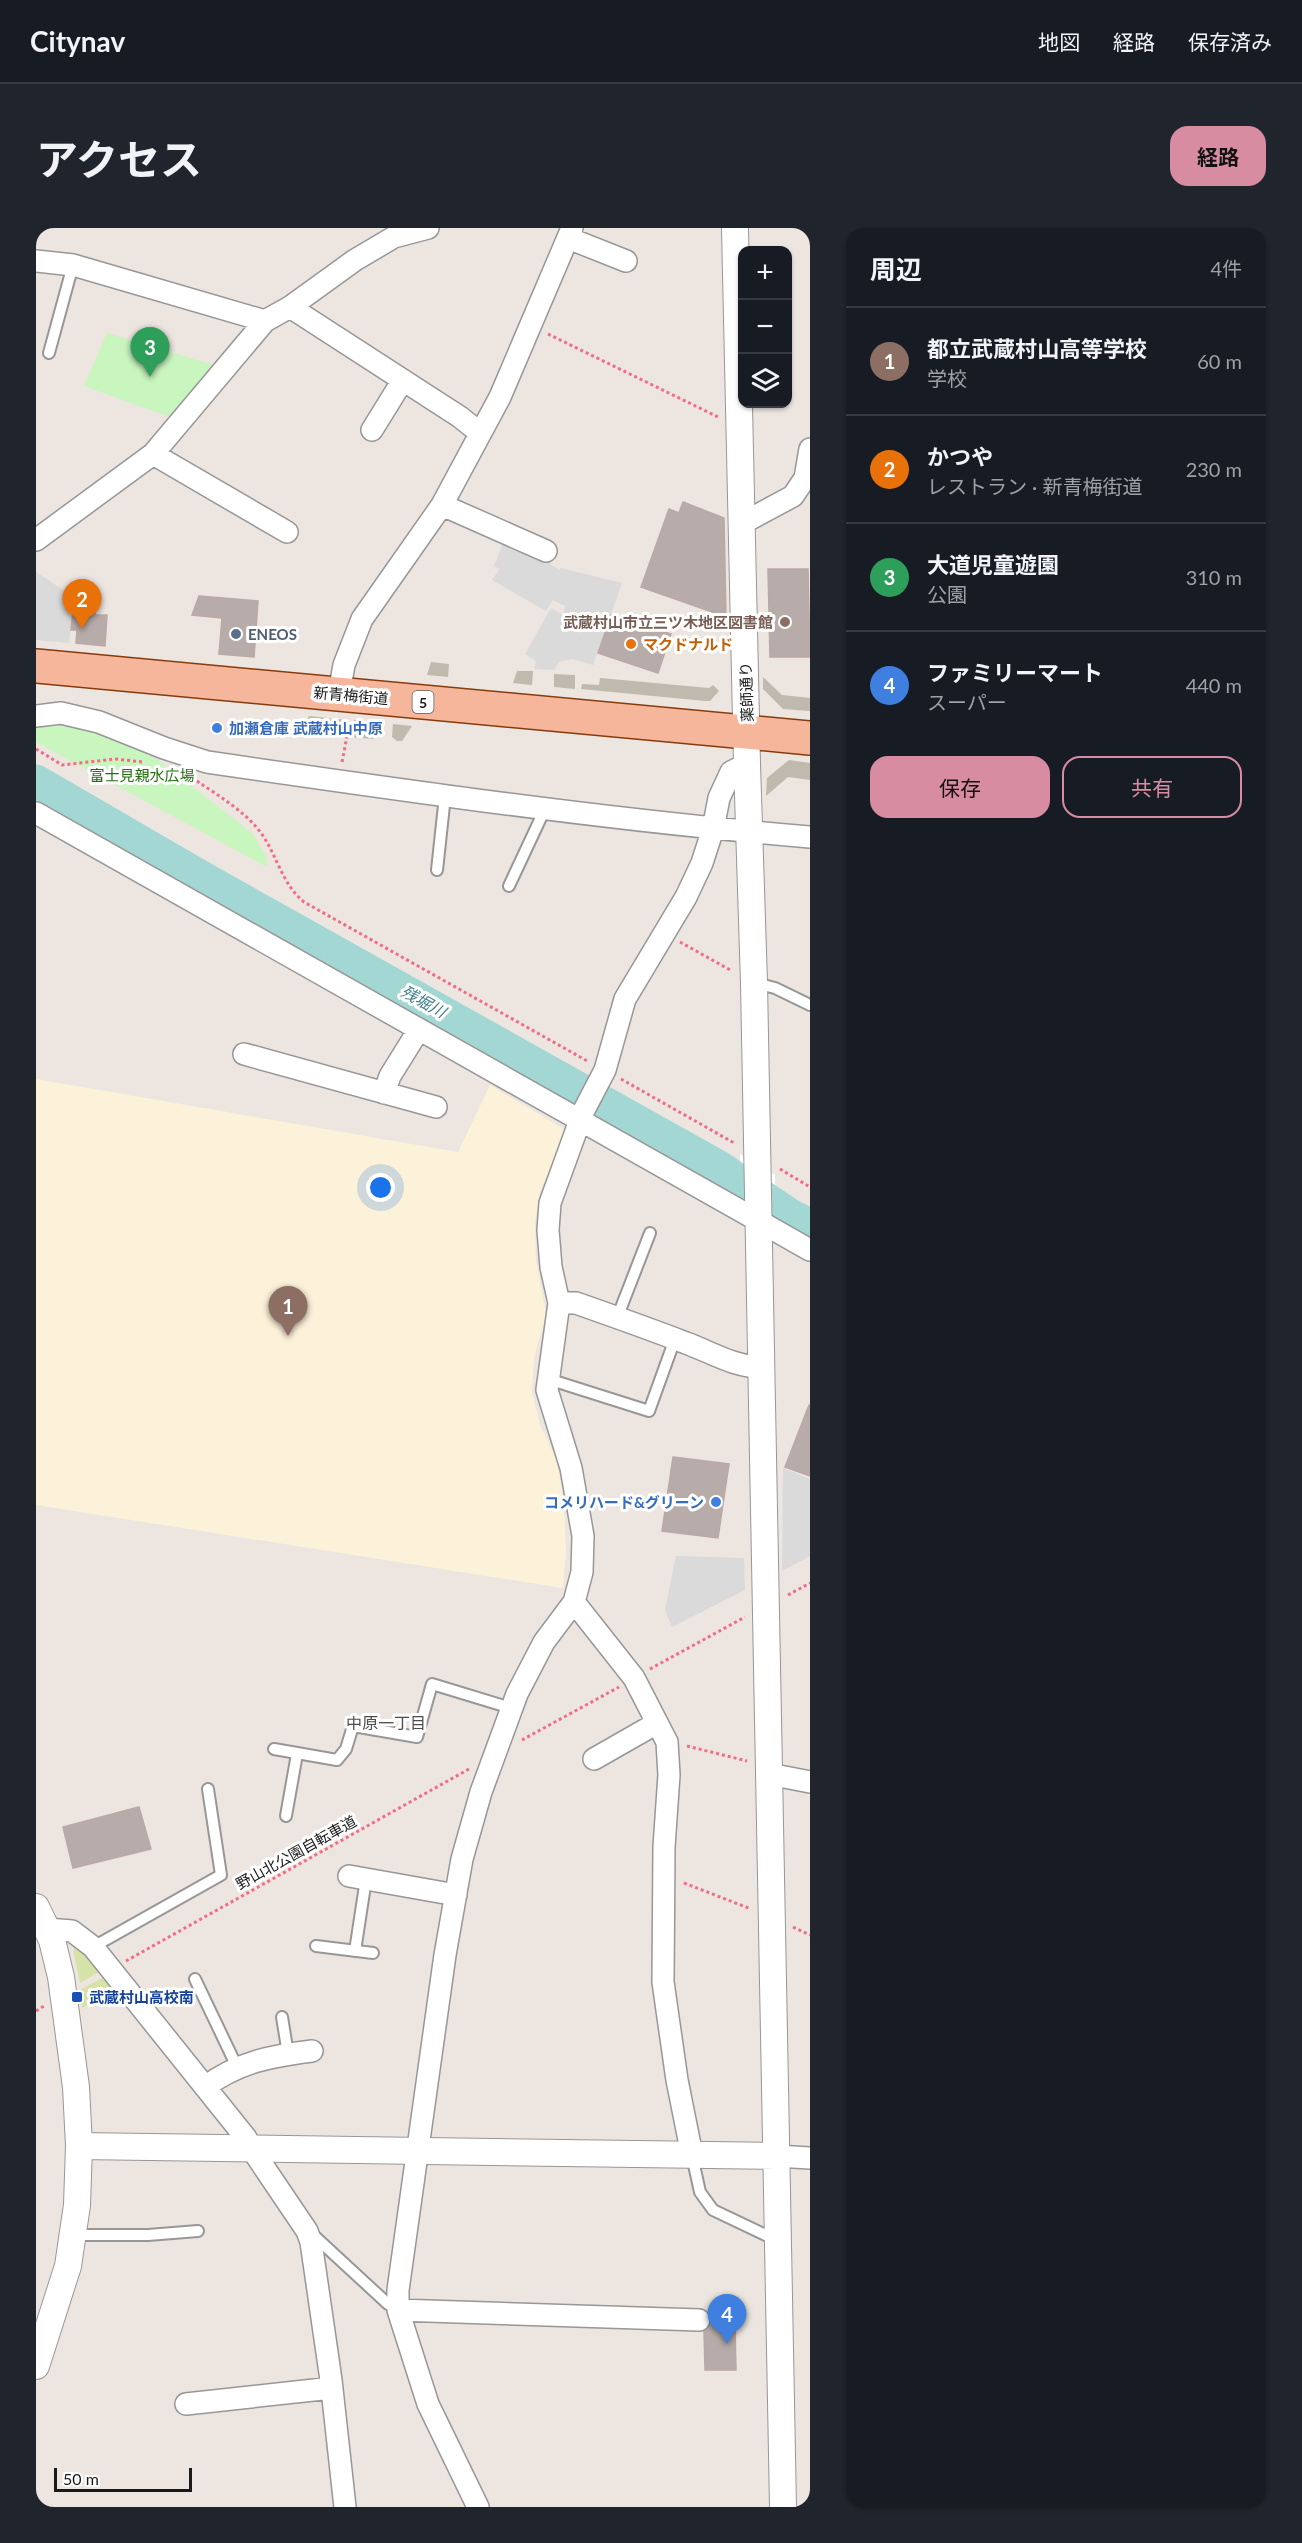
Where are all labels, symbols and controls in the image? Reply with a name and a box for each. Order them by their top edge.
text: Citynav [30,24,125,58]
text: 地図 [1038,29,1080,54]
text: 経路 [1113,29,1155,54]
text: 保存済み [1188,29,1272,54]
button: 経路 [1170,126,1266,186]
text: アクセス [36,134,202,184]
map controls [738,246,792,408]
button: + [738,246,792,300]
text: 周辺 [870,253,922,285]
text: 4件 [1210,256,1242,280]
button: − [738,300,792,354]
pin: 3 [130,328,170,377]
text: 都立武蔵村山高等学校 [927,335,1147,362]
text: 1 [884,349,895,373]
text: 60 m [1197,349,1242,373]
button: layers [738,354,792,408]
text: 学校 [927,366,967,390]
text: かつや [927,443,993,470]
text: 2 [884,457,895,481]
text: 230 m [1186,457,1242,481]
text: レストラン · 新青梅街道 [927,474,1142,498]
text: 大道児童遊園 [927,551,1059,578]
text: 3 [884,565,895,589]
text: 310 m [1186,565,1242,589]
pin: 2 [62,580,102,629]
text: 公園 [927,582,967,606]
place label: 武蔵村山市立三ツ木地区図書館 [563,613,773,631]
marker: 武蔵村山市立三ツ木地区図書館 [778,615,792,629]
place label: ENEOS [248,625,297,643]
marker: ENEOS [229,627,243,641]
place label: マクドナルド [643,635,733,653]
marker: マクドナルド [624,637,638,651]
text: ファミリーマート [927,659,1103,686]
street label: 薬師通り [736,662,756,722]
text: 4 [884,673,895,697]
text: 440 m [1186,673,1242,697]
street label: 新青梅街道 [313,683,389,707]
text: スーパー [927,690,1007,714]
road number: 5 [412,691,434,713]
place label: 加瀬倉庫 武蔵村山中原 [229,719,383,737]
marker: 加瀬倉庫 武蔵村山中原 [210,721,224,735]
button: 保存 [870,756,1050,818]
button: 共有 [1062,756,1242,818]
park label: 富士見親水広場 [89,766,195,784]
water label: 残堀川 [398,981,451,1022]
your location [366,1173,395,1202]
pin: 1 [268,1286,308,1336]
place label: コメリハード&グリーン [544,1493,704,1511]
marker: コメリハード&グリーン [709,1495,723,1509]
district label: 中原一丁目 [346,1713,426,1732]
street label: 野山北公園自転車道 [233,1811,359,1893]
place label: 武蔵村山高校南 [89,1988,194,2006]
marker: 武蔵村山高校南 [70,1990,84,2004]
pin: 4 [708,2294,746,2344]
scale bar [54,2465,192,2492]
text: 50 m [63,2469,99,2488]

